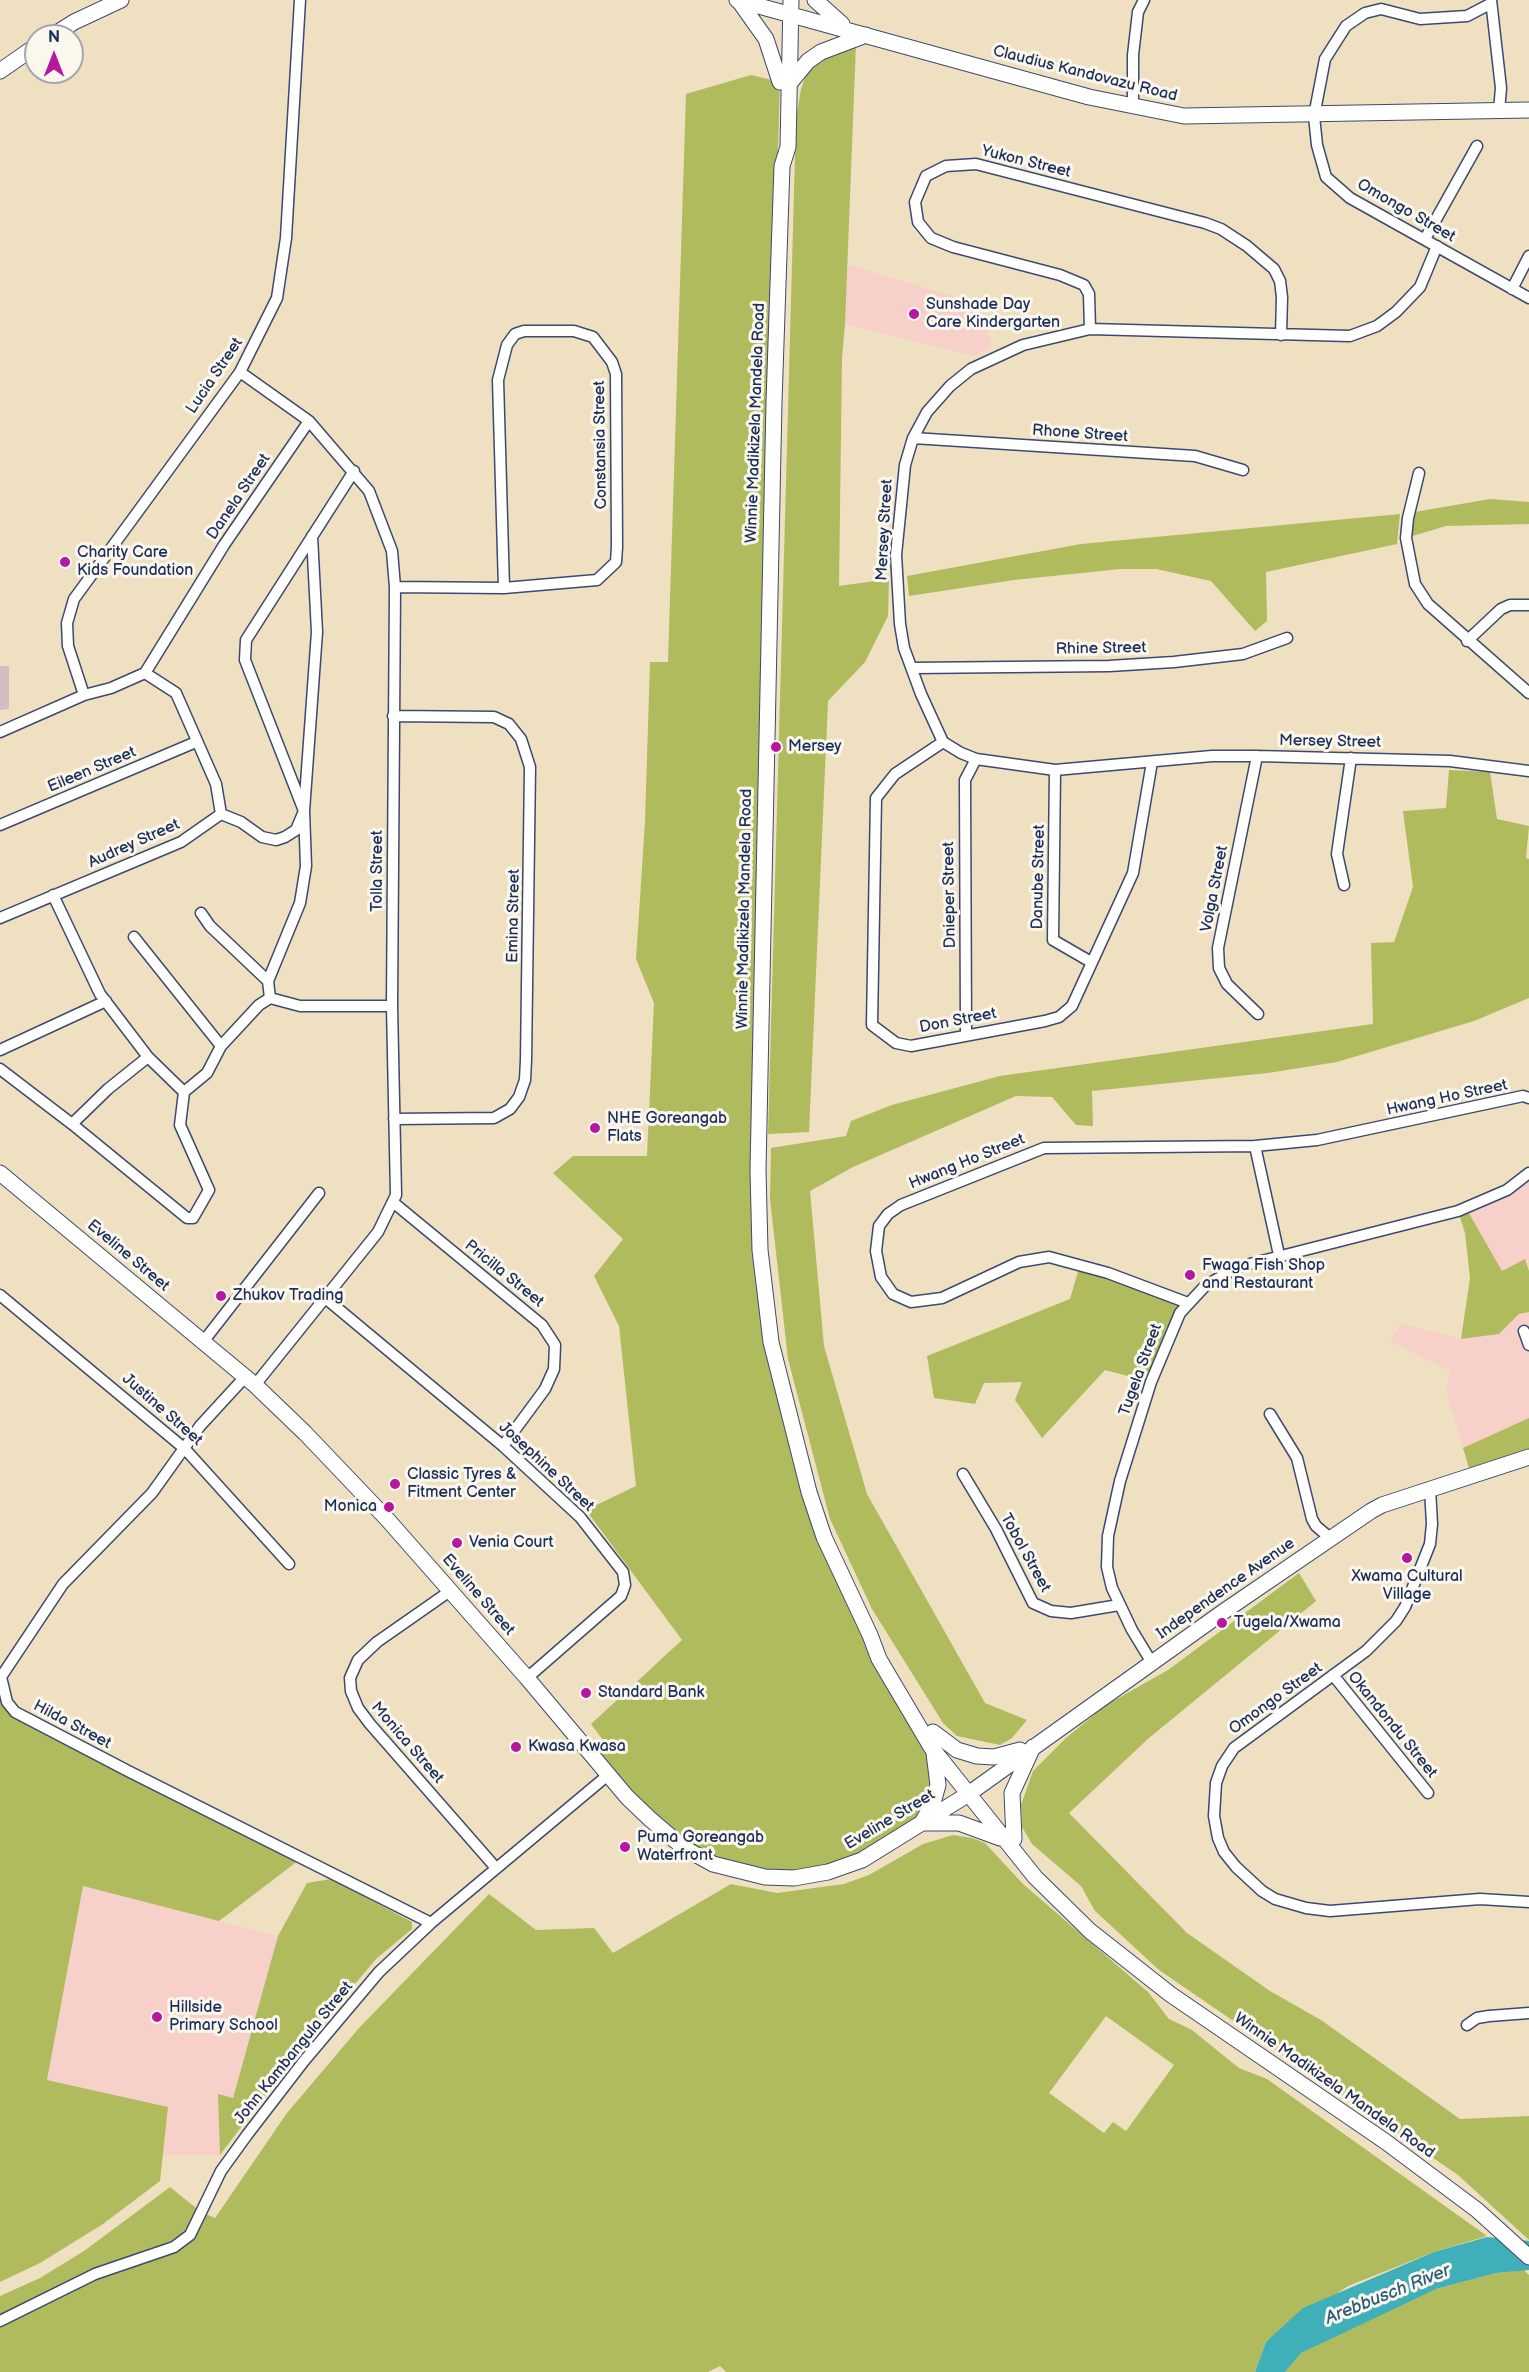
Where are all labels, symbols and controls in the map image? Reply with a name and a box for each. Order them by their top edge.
north arrow [24,24,84,84]
text: N [48,28,60,47]
street label: Claudius Kandovazu Road [991,42,1179,106]
street label: Yukon Street [979,142,1073,182]
street label: Omongo Street [1354,175,1458,247]
place label: Sunshade Day Care Kindergarten [926,295,1060,333]
street label: Winnie Madikizela Mandela Road [742,303,770,543]
marker: Sunshade Day Care Kindergarten [907,307,921,321]
street label: Lucia Street [183,334,247,418]
street label: Constansia Street [590,380,612,510]
street label: Rhone Street [1031,421,1129,447]
street label: Danela Street [203,450,275,544]
street label: Mersey Street [873,479,897,581]
place label: Charity Care Kids Foundation [77,543,193,581]
marker: Charity Care Kids Foundation [58,555,72,569]
street label: Rhine Street [1055,639,1147,659]
street label: Mersey Street [1279,732,1381,752]
place label: Mersey [788,737,842,757]
marker: Mersey [769,740,783,754]
street label: Eileen Street [45,743,139,797]
street label: Winnie Madikizela Mandela Road [733,789,757,1029]
street label: Audrey Street [85,815,183,873]
street label: Danube Street [1028,824,1050,930]
street label: Tolla Street [368,830,388,912]
street label: Dnieper Street [939,841,961,949]
street label: Volga Street [1197,844,1233,934]
street label: Emina Street [504,869,524,963]
street label: Don Street [918,1004,998,1038]
street label: Hwang Ho Street [1385,1076,1509,1120]
place label: NHE Goreangab Flats [607,1109,727,1147]
marker: NHE Goreangab Flats [588,1121,602,1135]
street label: Hwang Ho Street [906,1130,1028,1194]
street label: Eveline Street [83,1216,173,1296]
street label: Pricilla Street [461,1236,547,1312]
place label: Fwaga Fish Shop and Restaurant [1202,1256,1325,1294]
marker: Fwaga Fish Shop and Restaurant [1183,1268,1197,1282]
place label: Zhukov Trading [233,1286,344,1306]
marker: Zhukov Trading [214,1289,228,1303]
street label: Tugela Street [1115,1321,1167,1419]
street label: Justine Street [118,1370,206,1450]
street label: Josephine Street [494,1418,598,1516]
place label: Classic Tyres & Fitment Center [407,1465,517,1503]
marker: Classic Tyres & Fitment Center [388,1477,402,1491]
place label: Monica [324,1497,377,1517]
marker: Monica [382,1500,396,1514]
street label: Tobol Street [996,1510,1054,1596]
place label: Venia Court [469,1533,553,1553]
street label: Independence Avenue [1153,1534,1299,1644]
marker: Venia Court [450,1536,464,1550]
street label: Eveline Street [437,1550,519,1640]
marker: Xwama Cultural Village [1400,1551,1414,1565]
place label: Xwama Cultural Village [1351,1567,1463,1605]
place label: Tugela/Xwama [1234,1613,1341,1633]
marker: Tugela/Xwama [1215,1616,1229,1630]
street label: Omongo Street [1226,1659,1326,1739]
street label: Okandondu Street [1343,1668,1441,1782]
place label: Standard Bank [598,1683,704,1703]
marker: Standard Bank [579,1686,593,1700]
street label: Hilda Street [30,1696,114,1754]
street label: Monica Street [366,1698,448,1788]
place label: Kwasa Kwasa [528,1737,626,1757]
marker: Kwasa Kwasa [509,1740,523,1754]
street label: Eveline Street [842,1786,938,1854]
place label: Puma Goreangab Waterfront [637,1828,764,1866]
marker: Puma Goreangab Waterfront [618,1840,632,1854]
street label: John Kambangula Street [231,1978,357,2128]
place label: Hillside Primary School [169,1998,278,2036]
street label: Winnie Madikizela Mandela Road [1230,2009,1438,2163]
marker: Hillside Primary School [150,2010,164,2024]
water label: Arebbusch River [1322,2260,1454,2330]

